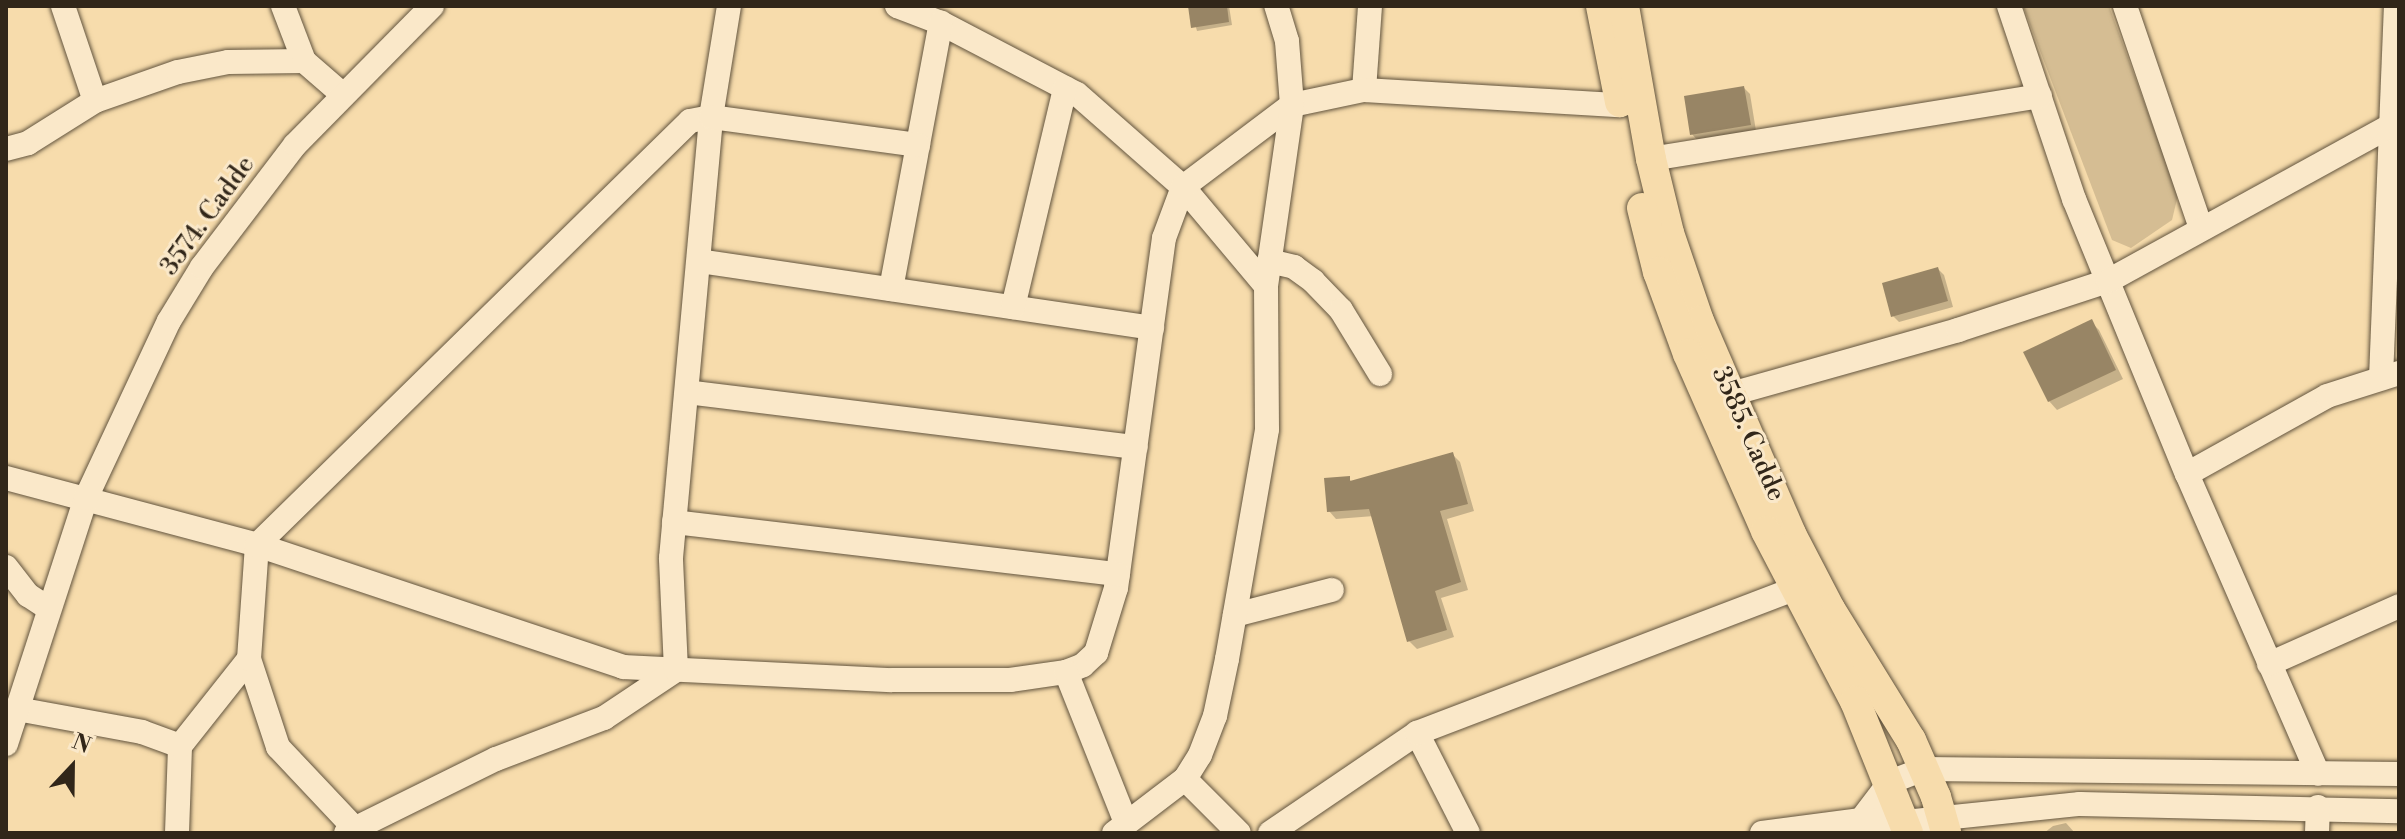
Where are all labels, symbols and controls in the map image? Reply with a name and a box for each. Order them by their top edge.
street label: 3574. Cadde [154,150,262,282]
street label: 3585. Cadde [1704,362,1792,506]
north arrow [32,727,112,807]
text: N [68,729,94,760]

